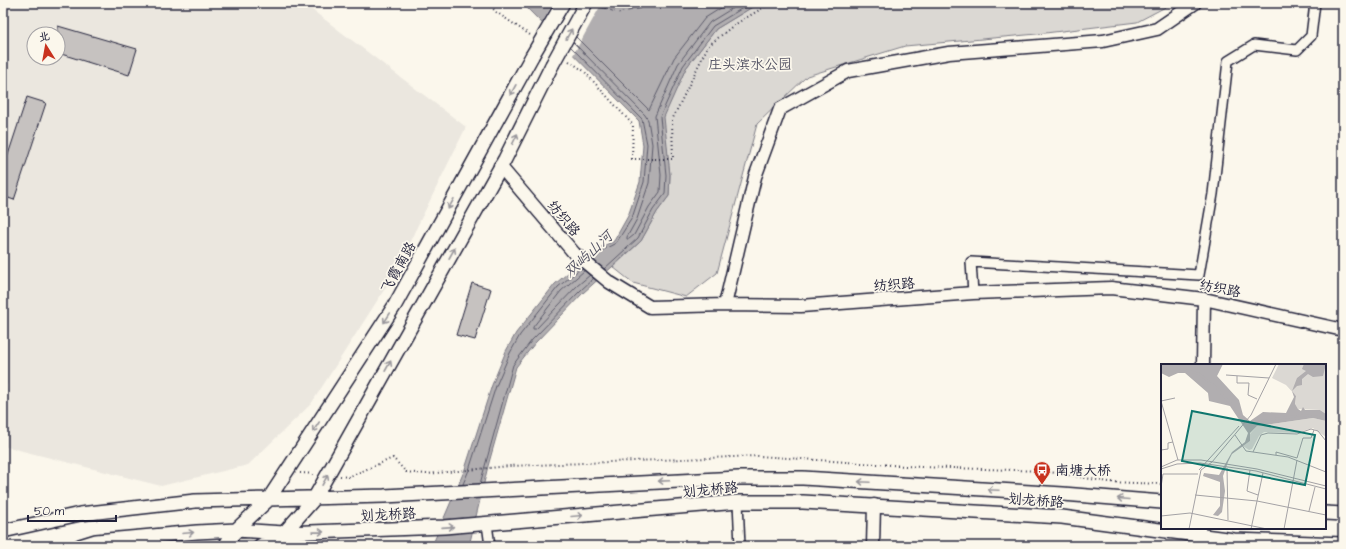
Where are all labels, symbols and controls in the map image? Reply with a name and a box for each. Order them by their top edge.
north arrow [26,26,66,66]
text: 北 [37,28,51,45]
one-way arrow [566,28,573,40]
park label: 庄头滨水公园 [708,55,792,75]
one-way arrow [509,84,517,96]
one-way arrow [511,134,519,146]
street label: 纺织路 [542,196,584,241]
one-way arrow [446,198,454,210]
water label: 双屿山河 [559,224,620,283]
street label: 飞霞南路 [377,238,421,297]
one-way arrow [448,247,456,259]
street label: 纺织路 [872,274,916,296]
street label: 纺织路 [1197,275,1242,303]
one-way arrow [383,312,391,324]
one-way arrow [385,360,392,372]
inset map [1161,364,1326,529]
one-way arrow [312,421,320,432]
bus stop icon: 南塘大桥 [1032,460,1052,485]
place label: 南塘大桥 [1055,461,1111,481]
one-way arrow [321,474,329,486]
one-way arrow [658,478,671,485]
street label: 划龙桥路 [681,478,739,502]
one-way arrow [858,478,871,486]
one-way arrow [987,486,1000,493]
street label: 划龙桥路 [1007,489,1065,513]
one-way arrow [1117,495,1130,502]
scale bar [28,497,116,523]
text: 50 m [34,503,65,520]
street label: 划龙桥路 [360,504,417,526]
one-way arrow [570,512,583,520]
one-way arrow [441,523,454,530]
one-way arrow [181,529,194,536]
one-way arrow [311,529,324,536]

